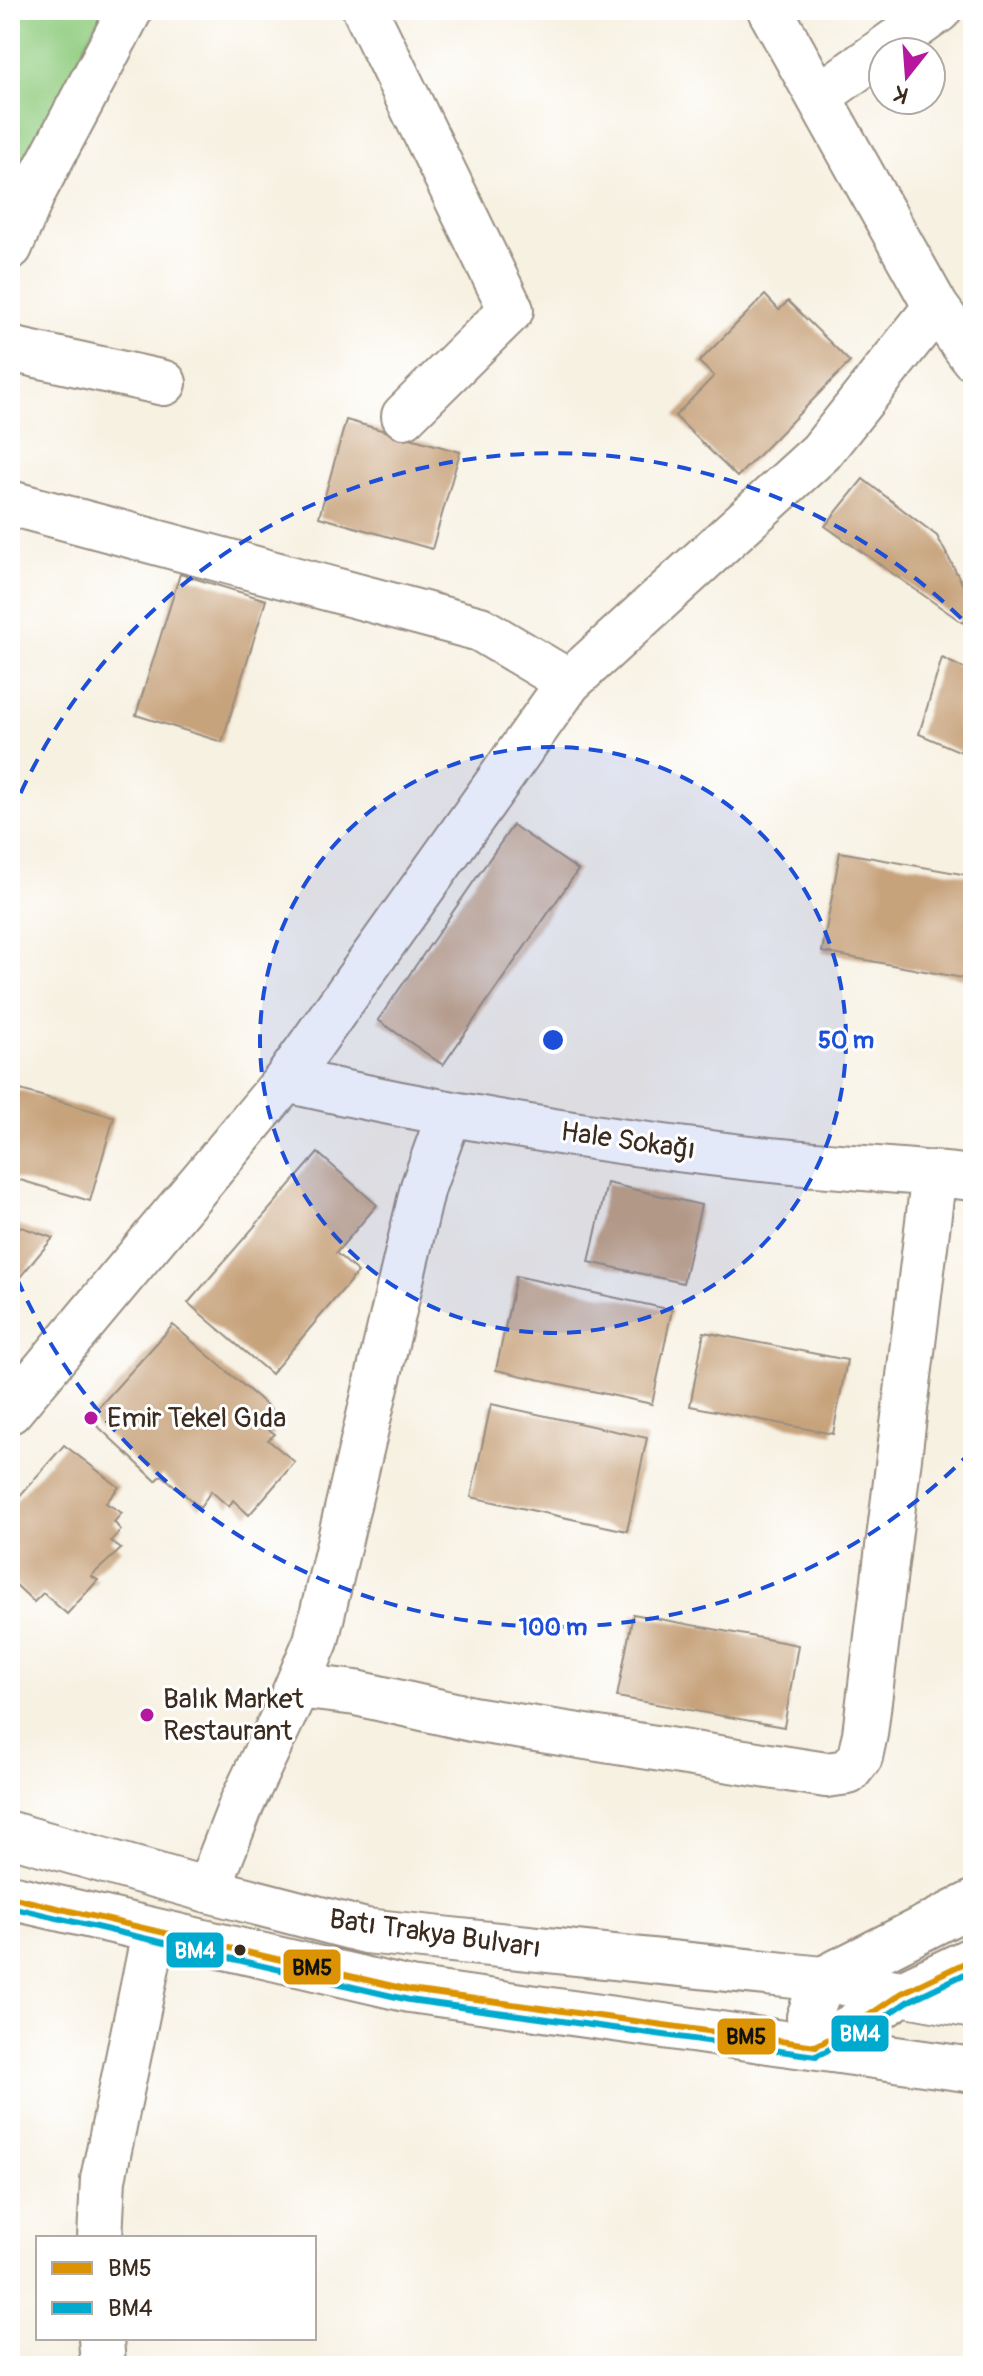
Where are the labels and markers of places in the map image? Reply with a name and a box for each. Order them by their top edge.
centre of rings [539,1026,567,1054]
place label: Emir Tekel Gıda [107,1401,286,1436]
marker: Emir Tekel Gıda [82,1409,100,1427]
place label: Balık Market Restaurant [163,1682,304,1749]
marker: Balık Market Restaurant [138,1706,156,1724]
unlabelled marker [232,1942,248,1958]

